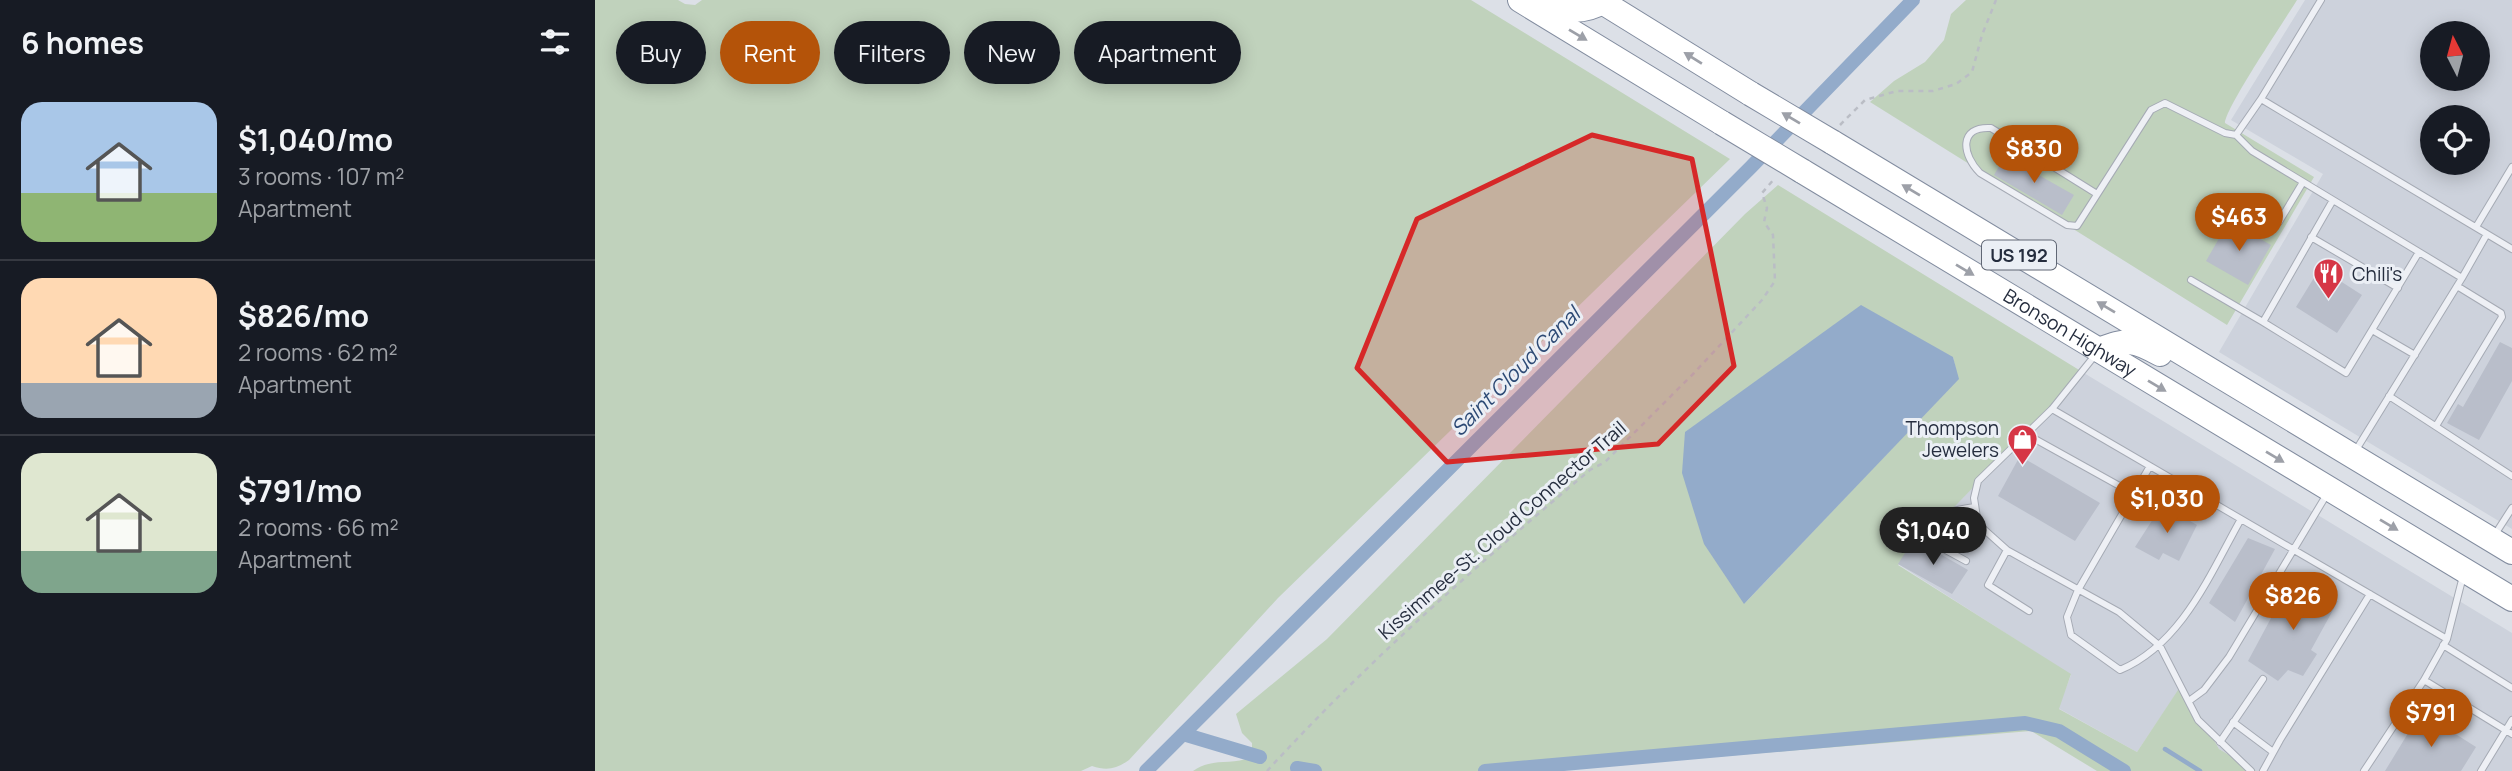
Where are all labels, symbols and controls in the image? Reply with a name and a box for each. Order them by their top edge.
chip: Buy [616,21,706,84]
chip: Rent [720,21,820,84]
chip: Filters [834,21,950,84]
chip: New [964,21,1060,84]
chip: Apartment [1074,21,1241,84]
north arrow [2420,21,2490,91]
map controls [2420,21,2490,175]
text: 6 homes [21,22,144,63]
icon: filters [536,23,574,61]
one-way arrow [1569,29,1588,42]
one-way arrow [1683,51,1703,64]
button: locate [2420,105,2490,175]
one-way arrow [1782,111,1801,124]
text: $1,040/mo [238,119,393,160]
pin: $830 [1993,125,2075,185]
icon: home [77,130,161,214]
text: $830 [2005,132,2063,164]
text: 3 rooms · 107 m² [238,160,404,192]
one-way arrow [1902,184,1921,196]
text: Apartment [238,192,352,224]
pin: $463 [2198,194,2280,253]
text: $463 [2211,200,2267,232]
road number: US 192 [1982,241,2056,270]
restaurant icon: Chili's [2312,257,2346,301]
place label: Chili's [2352,261,2402,287]
one-way arrow [1956,263,1975,276]
street label: Bronson Highway [1999,282,2142,383]
text: $826/mo [238,295,369,336]
water label: Saint Cloud Canal [1444,298,1588,442]
one-way arrow [2097,301,2116,314]
icon: home [77,306,161,390]
text: 2 rooms · 62 m² [238,336,398,368]
text: Apartment [238,368,352,400]
one-way arrow [2148,379,2167,392]
street label: Kissimmee-St. Cloud Connector Trail [1373,415,1631,645]
place label: Thompson Jewelers [1905,415,1999,463]
shop icon: Thompson Jewelers [2005,422,2039,466]
one-way arrow [2265,450,2284,463]
text: $791/mo [238,470,362,511]
pin: $1,030 [2110,476,2224,535]
icon: home [77,481,161,565]
text: $1,030 [2130,482,2204,514]
pin: $1,040 [1876,508,1990,567]
text: 2 rooms · 66 m² [238,511,399,543]
text: $1,040 [1896,514,1970,546]
one-way arrow [2379,519,2398,531]
text: Apartment [238,543,352,575]
pin: $826 [2252,572,2334,632]
text: $826 [2265,579,2321,611]
pin: $791 [2390,690,2472,749]
text: $791 [2405,696,2457,728]

